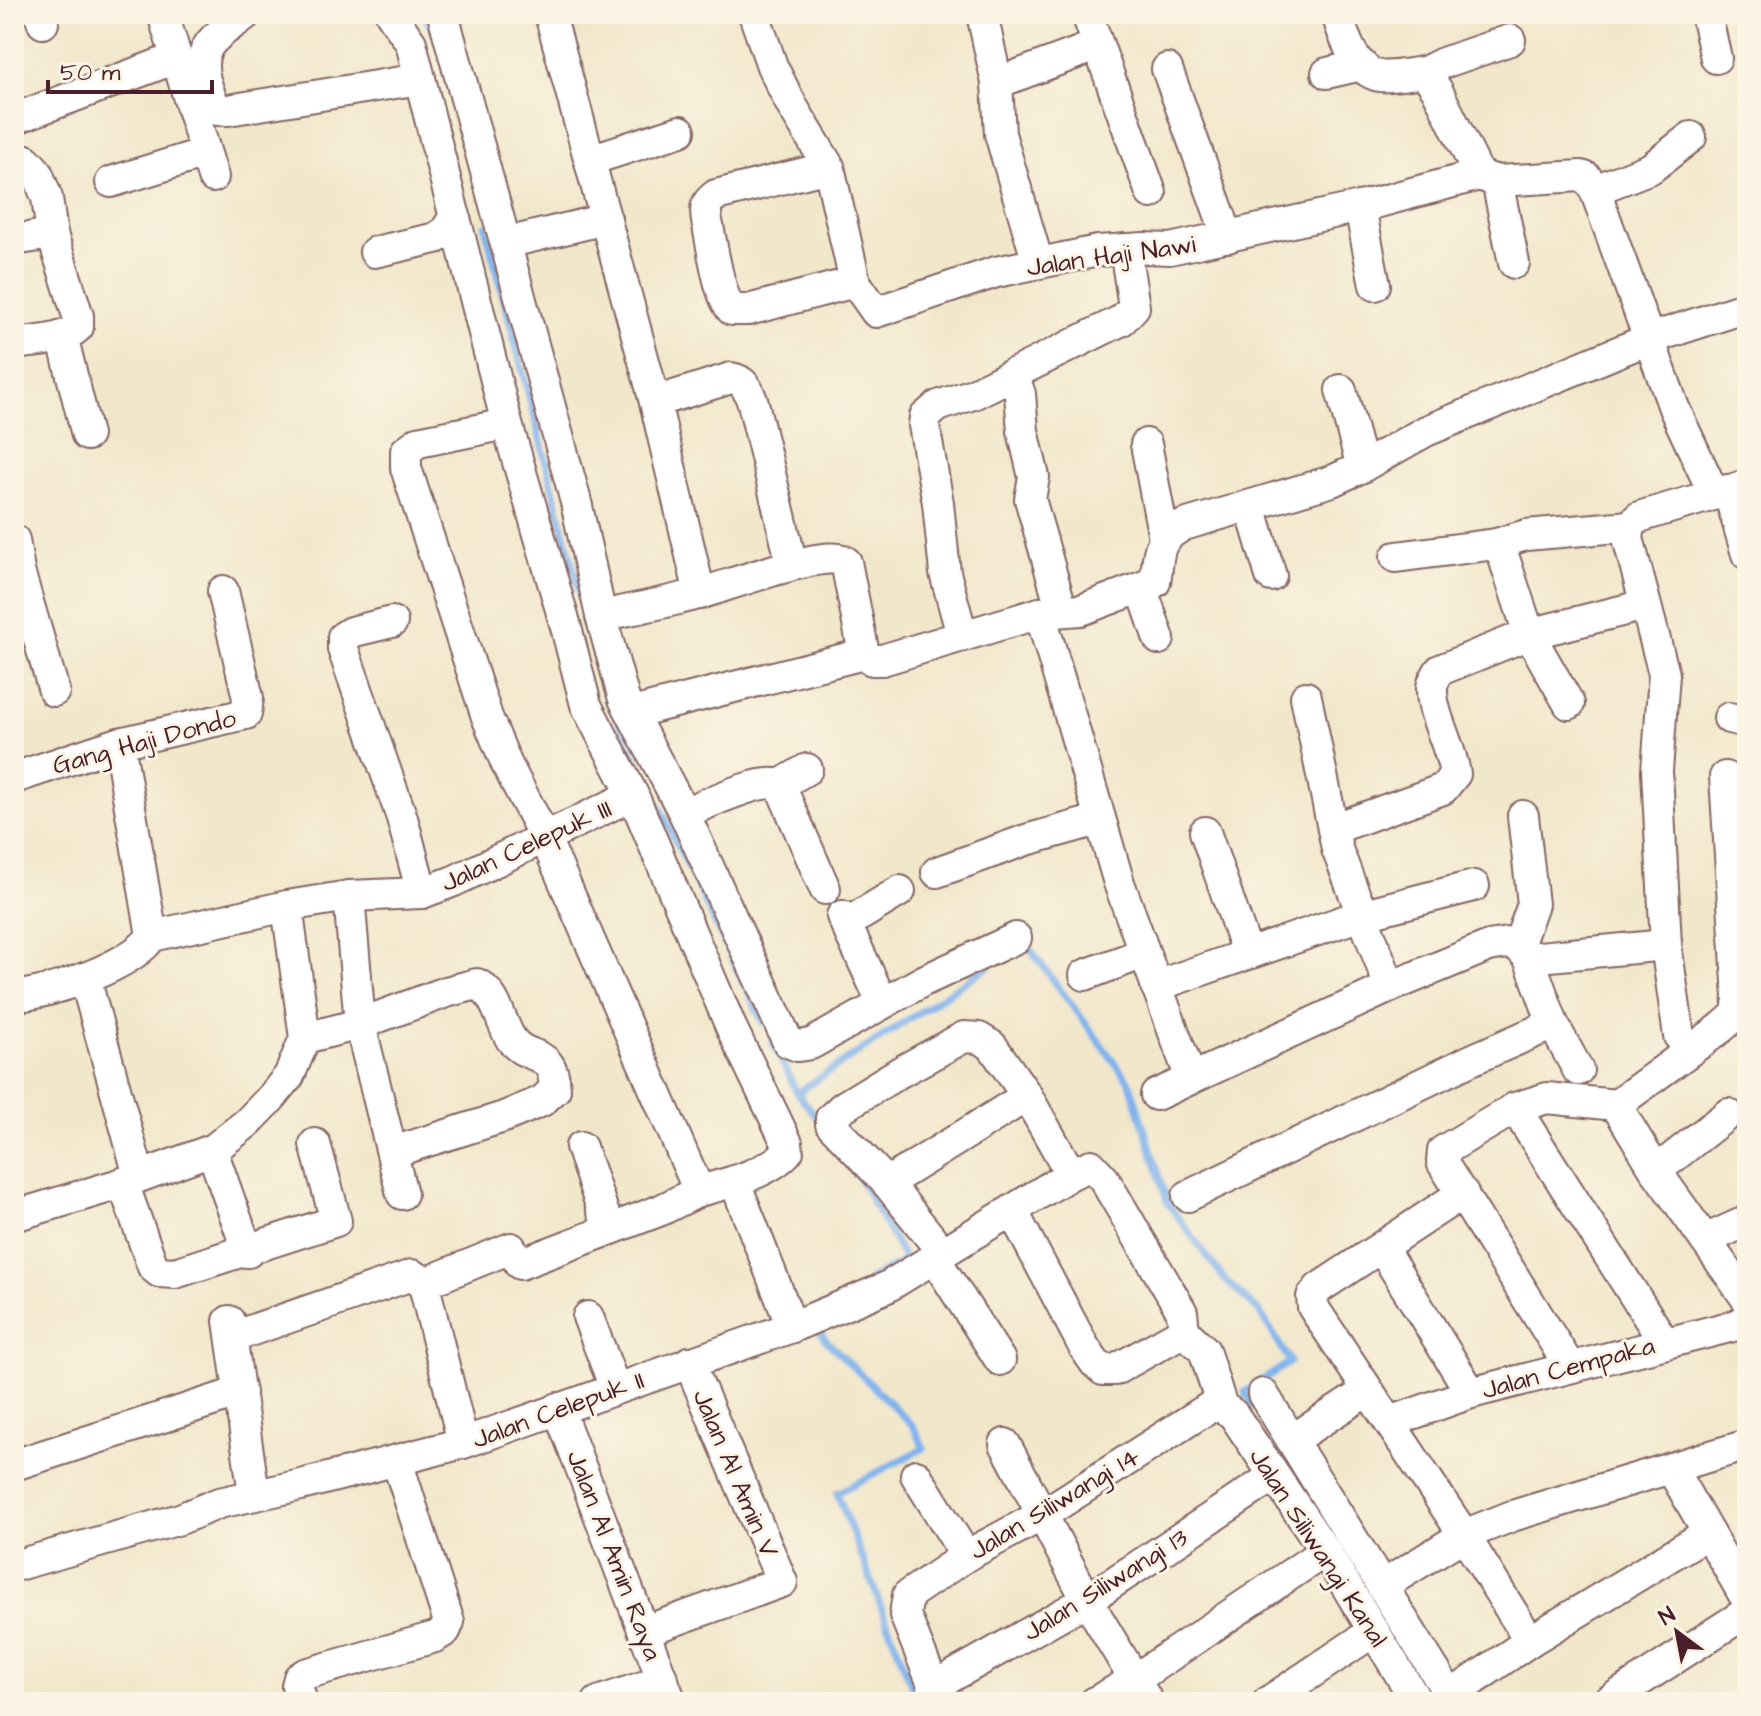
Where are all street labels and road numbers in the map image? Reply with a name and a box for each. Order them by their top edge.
street label: Jalan Haji Nawi [1024,226,1198,286]
street label: Gang Haji Dondo [49,700,241,786]
street label: Jalan Celepuk III [435,791,618,901]
street label: Jalan Cempaka [1478,1328,1659,1408]
street label: Jalan Celepuk II [467,1362,649,1458]
street label: Jalan Al Amin V [683,1384,787,1563]
street label: Jalan Siliwangi 14 [963,1439,1148,1571]
street label: Jalan Siliwangi Kanal [1239,1441,1396,1655]
street label: Jalan Al Amin Raya [556,1445,671,1666]
street label: Jalan Siliwangi 13 [1016,1520,1196,1652]

